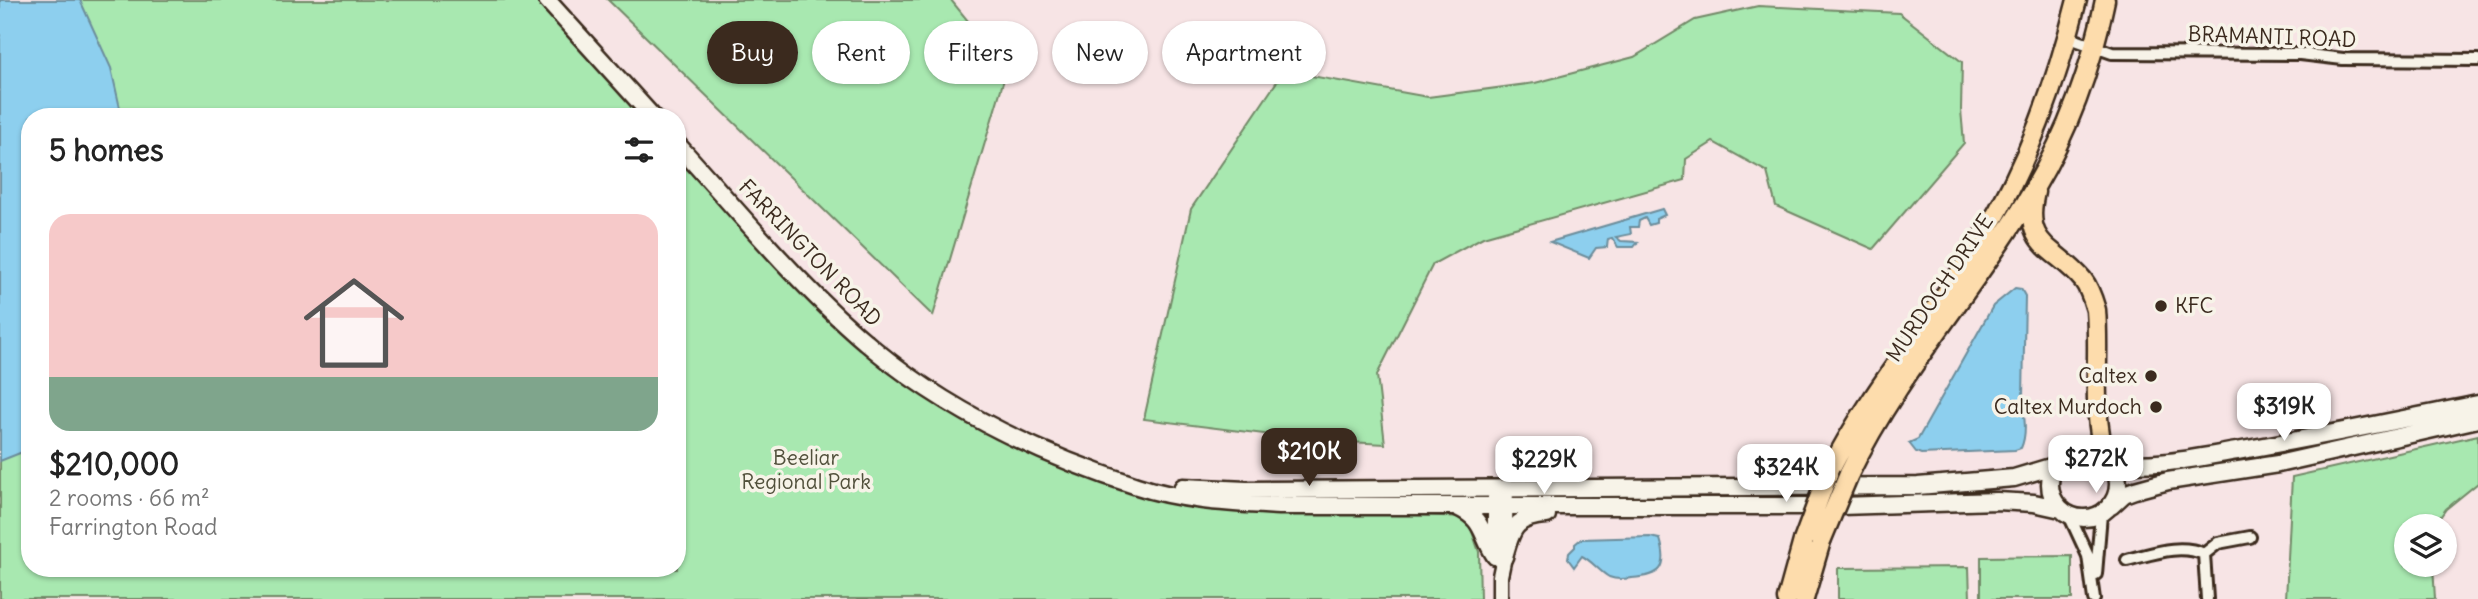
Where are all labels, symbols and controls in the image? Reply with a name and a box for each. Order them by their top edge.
street label: BRAMANTI ROAD [2187,20,2357,53]
chip: Buy [707,21,798,84]
chip: Rent [812,21,910,84]
chip: Filters [924,21,1038,84]
chip: New [1052,21,1148,84]
chip: Apartment [1162,21,1326,84]
text: 5 homes [49,131,164,169]
icon: filters [620,131,658,169]
street label: FARRINGTON ROAD [733,173,887,332]
street label: MURDOCH DRIVE [1880,209,1999,367]
icon: home [291,260,417,386]
place label: KFC [2175,292,2214,319]
marker: KFC [2153,298,2169,314]
place label: Caltex [2078,362,2137,389]
marker: Caltex [2143,368,2159,384]
pin: $319K [2235,384,2333,443]
text: $319K [2253,391,2315,420]
place label: Caltex Murdoch [1994,393,2142,420]
marker: Caltex Murdoch [2148,399,2164,415]
pin: $210K [1260,428,1358,488]
pin: $272K [2047,435,2145,495]
text: $210K [1277,436,1341,465]
pin: $229K [1495,436,1593,496]
text: $272K [2064,443,2128,472]
park label: Beeliar Regional Park [741,444,871,495]
text: $229K [1511,444,1577,473]
pin: $324K [1737,444,1835,504]
text: $210,000 [49,445,179,483]
text: $324K [1753,452,1819,481]
text: 2 rooms · 66 m² [49,483,210,512]
text: Farrington Road [49,512,218,541]
map controls [2394,514,2457,577]
button: layers [2394,514,2457,577]

